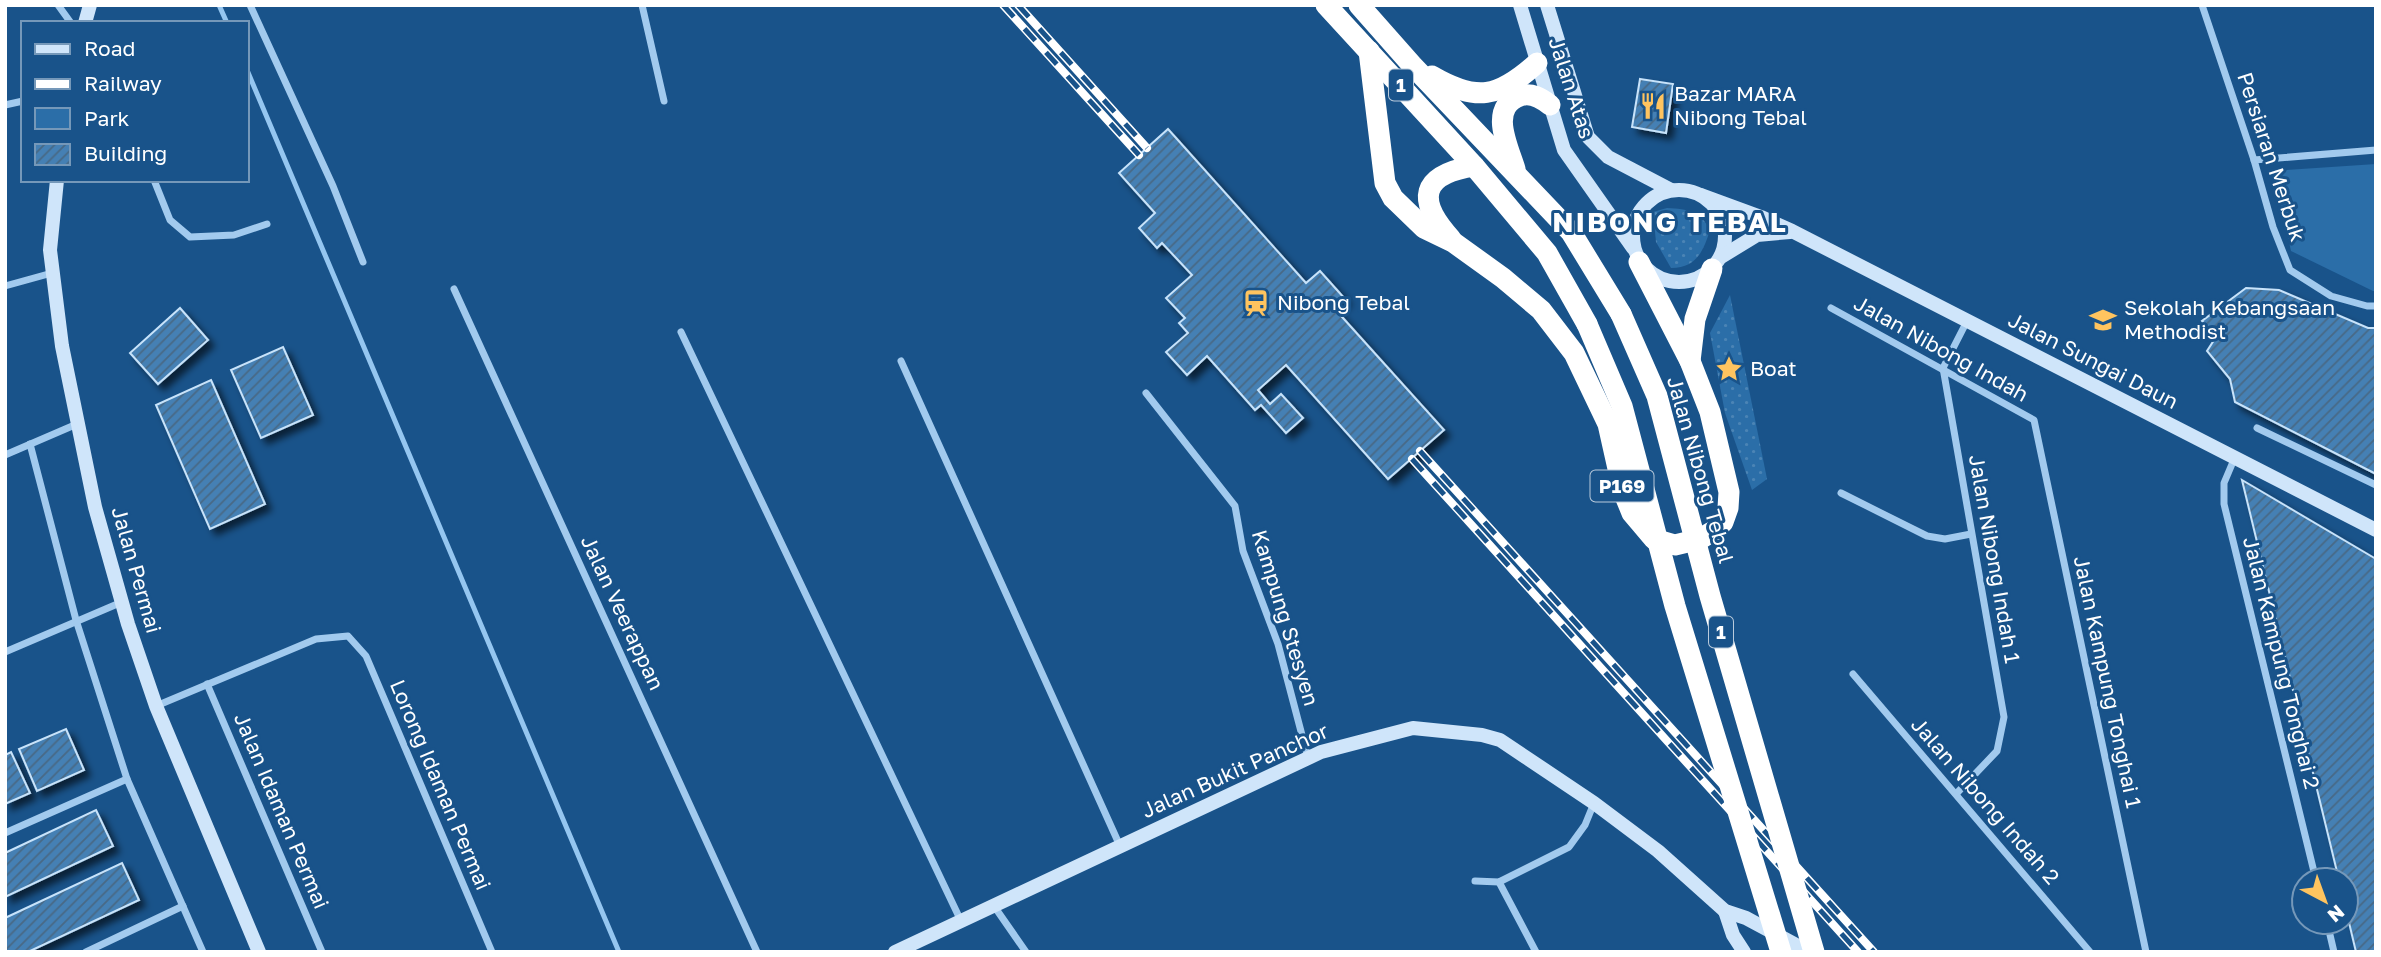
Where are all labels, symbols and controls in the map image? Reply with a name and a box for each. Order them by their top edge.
legend [21,21,248,182]
street label: Jalan Atas [1543,34,1601,142]
text: Road [84,35,135,61]
road number: 1 [1389,69,1413,100]
street label: Persiaran Merbuk [2232,69,2312,245]
text: Railway [84,70,162,96]
place label: Bazar MARA Nibong Tebal [1674,80,1807,130]
restaurant icon: Bazar MARA Nibong Tebal [1638,91,1668,121]
text: Park [84,105,130,131]
text: Building [84,140,167,166]
district label: NIBONG TEBAL [1552,205,1788,238]
station icon: Nibong Tebal [1241,288,1271,318]
place label: Nibong Tebal [1277,289,1410,315]
street label: Jalan Nibong Indah [1850,289,2033,407]
place label: Sekolah Kebangsaan Methodist [2124,294,2335,344]
school or university icon: Sekolah Kebangsaan Methodist [2088,305,2118,335]
street label: Jalan Sungai Daun [2004,306,2183,414]
place icon: Boat [1714,354,1744,384]
place label: Boat [1750,355,1797,381]
street label: Jalan Nibong Tebal [1662,373,1740,566]
street label: Jalan Nibong Indah 1 [1964,453,2026,665]
road number: P169 [1590,471,1654,502]
street label: Jalan Permai [107,504,167,636]
street label: Kampung Stesyen [1247,527,1325,709]
street label: Jalan Veerappan [576,531,670,694]
street label: Jalan Kampung Tonghai 2 [2238,534,2326,792]
street label: Jalan Kampung Tonghai 1 [2069,553,2147,810]
road number: 1 [1709,617,1733,648]
street label: Lorong Idaman Permai [385,676,497,894]
street label: Jalan Idaman Permai [229,709,335,912]
street label: Jalan Nibong Indah 2 [1906,711,2065,889]
street label: Jalan Bukit Panchor [1137,717,1332,823]
north arrow [2290,866,2360,936]
text: N [2323,901,2349,928]

